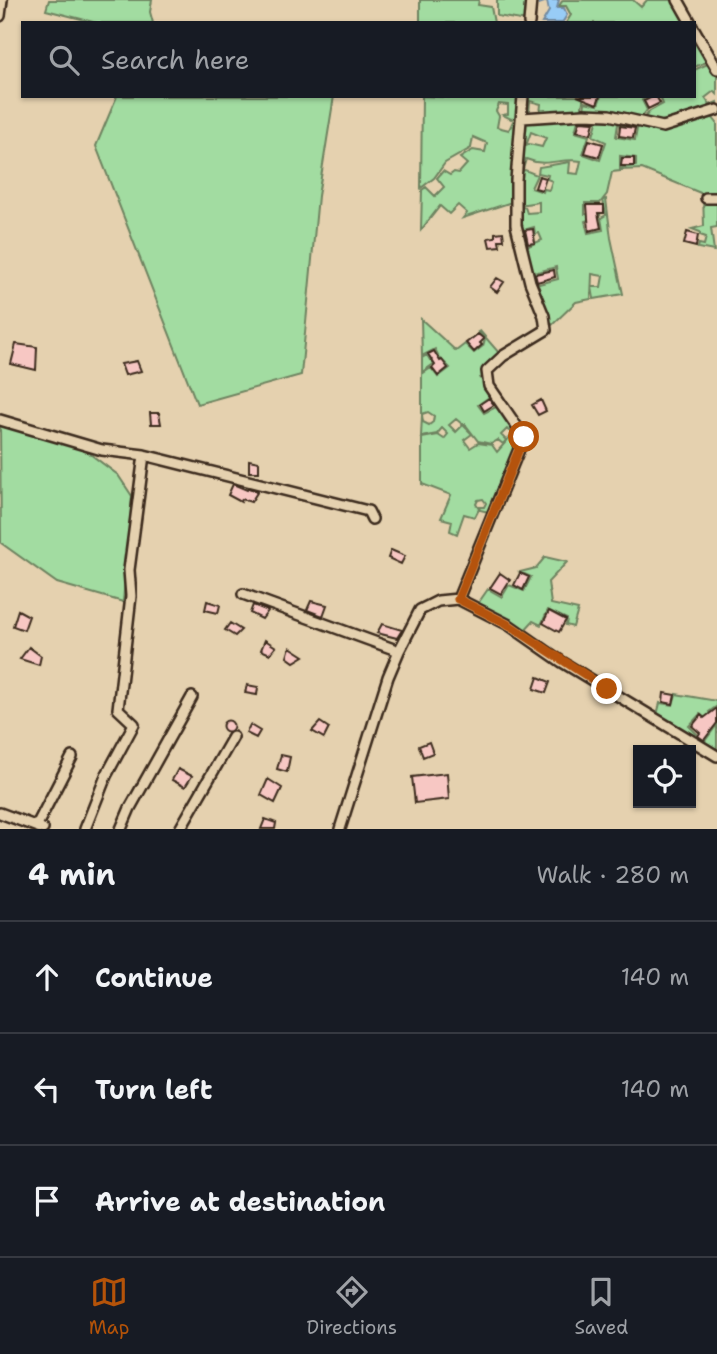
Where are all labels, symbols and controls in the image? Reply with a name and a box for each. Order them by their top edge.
search box [21,21,696,98]
icon: search [45,41,83,79]
text: Search here [101,42,250,77]
route start [508,421,539,452]
route end [591,673,622,704]
map controls [633,745,696,808]
button: locate [633,745,696,808]
text: 4 min [28,854,115,895]
text: Walk · 280 m [536,860,689,890]
icon: ahead [28,958,66,996]
text: Continue [95,960,213,995]
text: 140 m [621,962,689,992]
icon: left [28,1070,66,1108]
text: Turn left [95,1072,212,1107]
text: 140 m [621,1074,689,1104]
icon: arrive [28,1182,66,1220]
text: Arrive at destination [95,1184,385,1219]
tab: Map [89,1273,129,1340]
tab: Directions [307,1273,397,1340]
tab: Saved [574,1273,628,1340]

